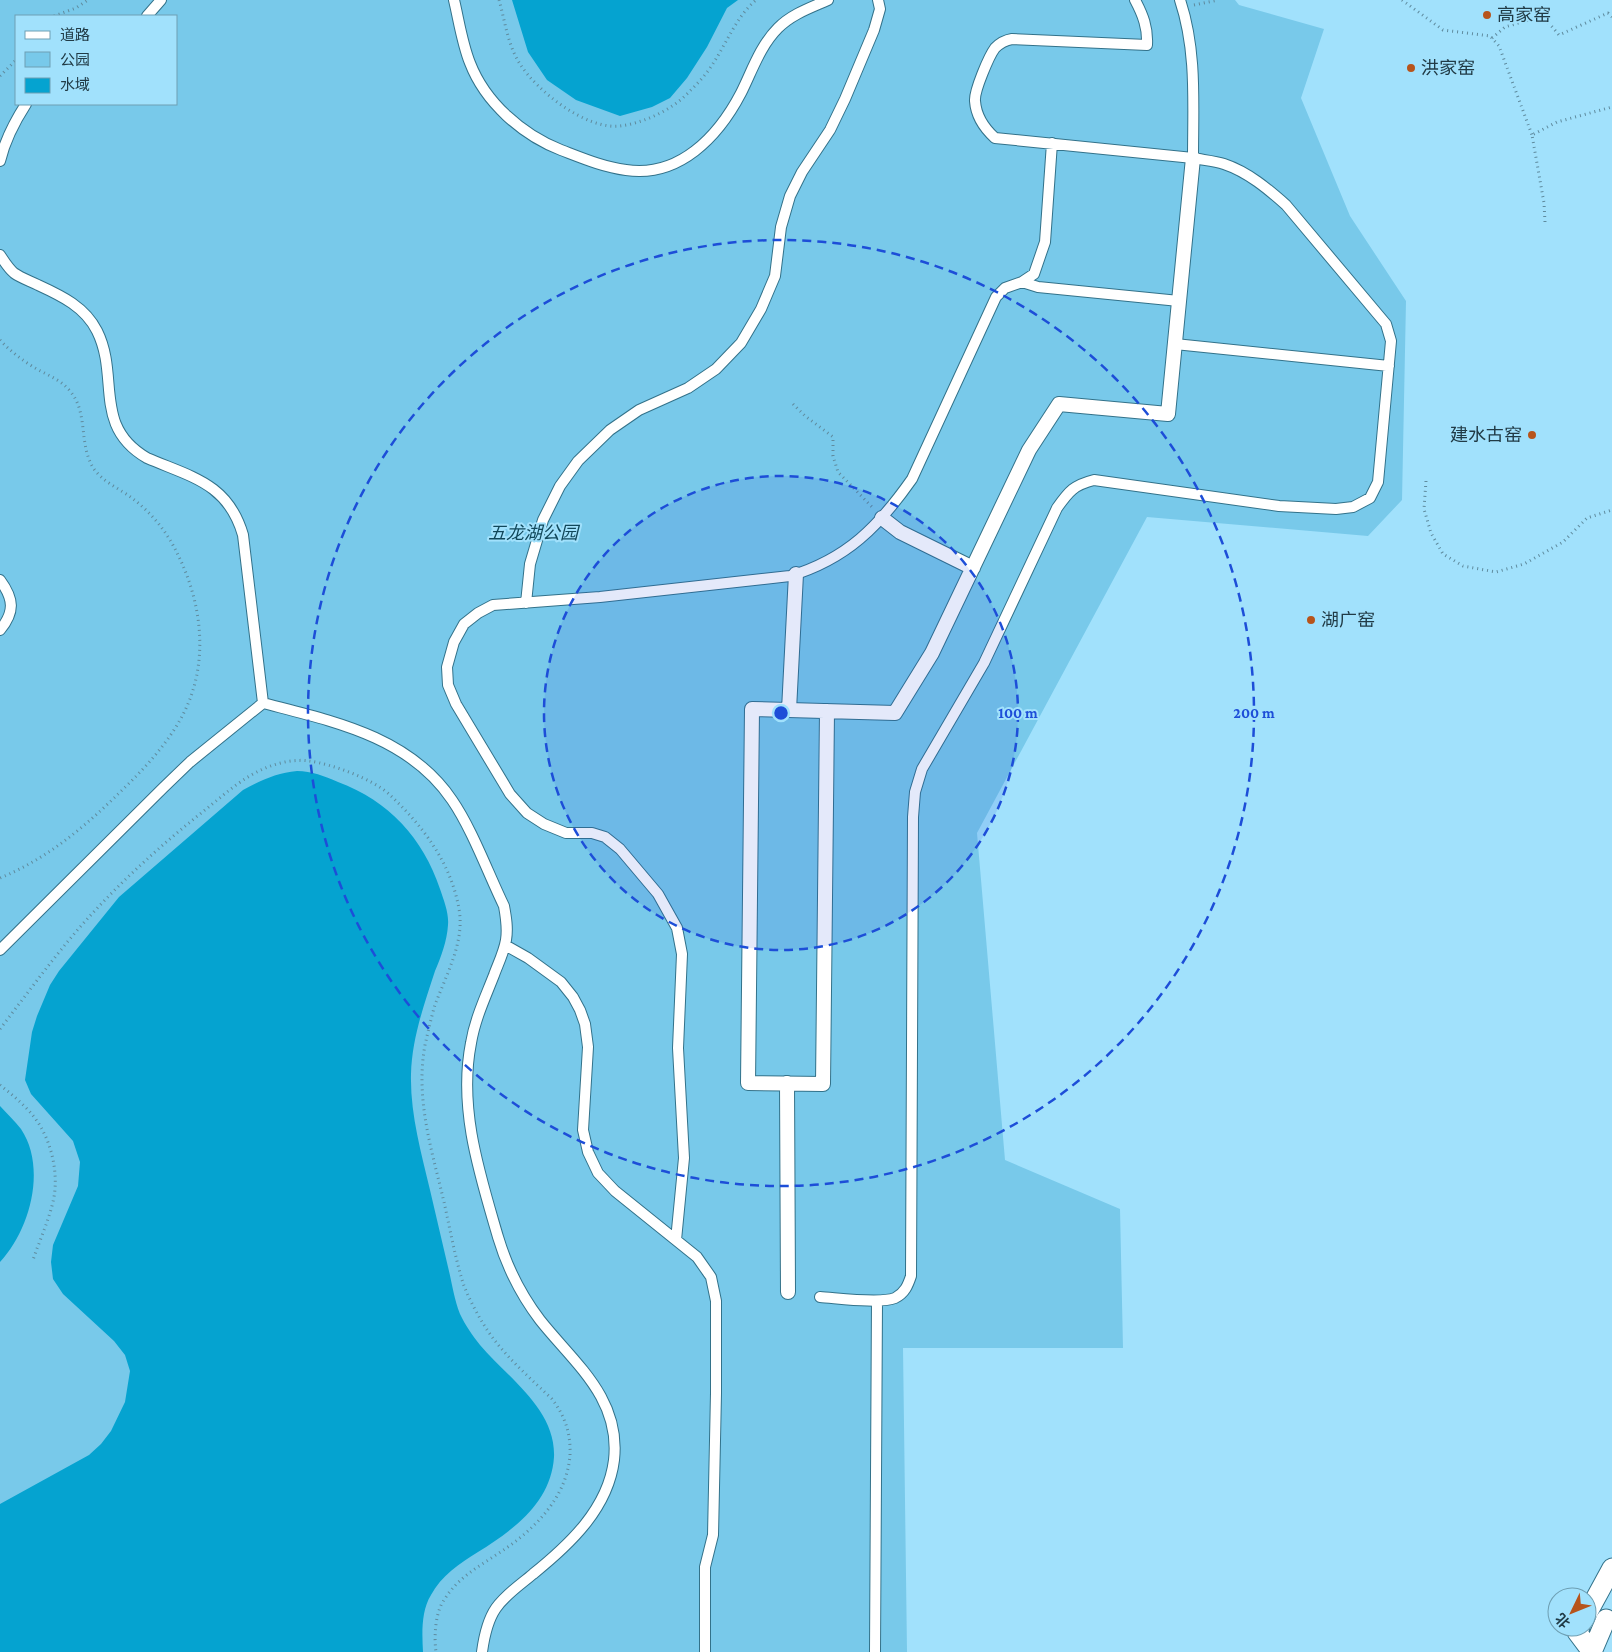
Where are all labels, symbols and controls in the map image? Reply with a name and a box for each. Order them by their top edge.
place label: 高家窑 [1497,5,1551,25]
marker: 高家窑 [1481,9,1493,21]
legend [15,15,178,105]
text: 道路 [60,27,90,43]
text: 公园 [60,52,90,68]
place label: 洪家窑 [1421,58,1475,78]
marker: 洪家窑 [1405,62,1417,74]
text: 水域 [60,77,90,93]
place label: 建水古窑 [1450,425,1522,445]
marker: 建水古窑 [1526,429,1538,441]
park label: 五龙湖公园 [488,523,581,543]
place label: 湖广窑 [1321,610,1375,630]
marker: 湖广窑 [1305,614,1317,626]
centre of rings [772,704,790,722]
text: 100 m [998,705,1038,721]
text: 200 m [1233,705,1275,721]
north arrow [1547,1587,1597,1637]
text: 北 [1552,1610,1573,1631]

